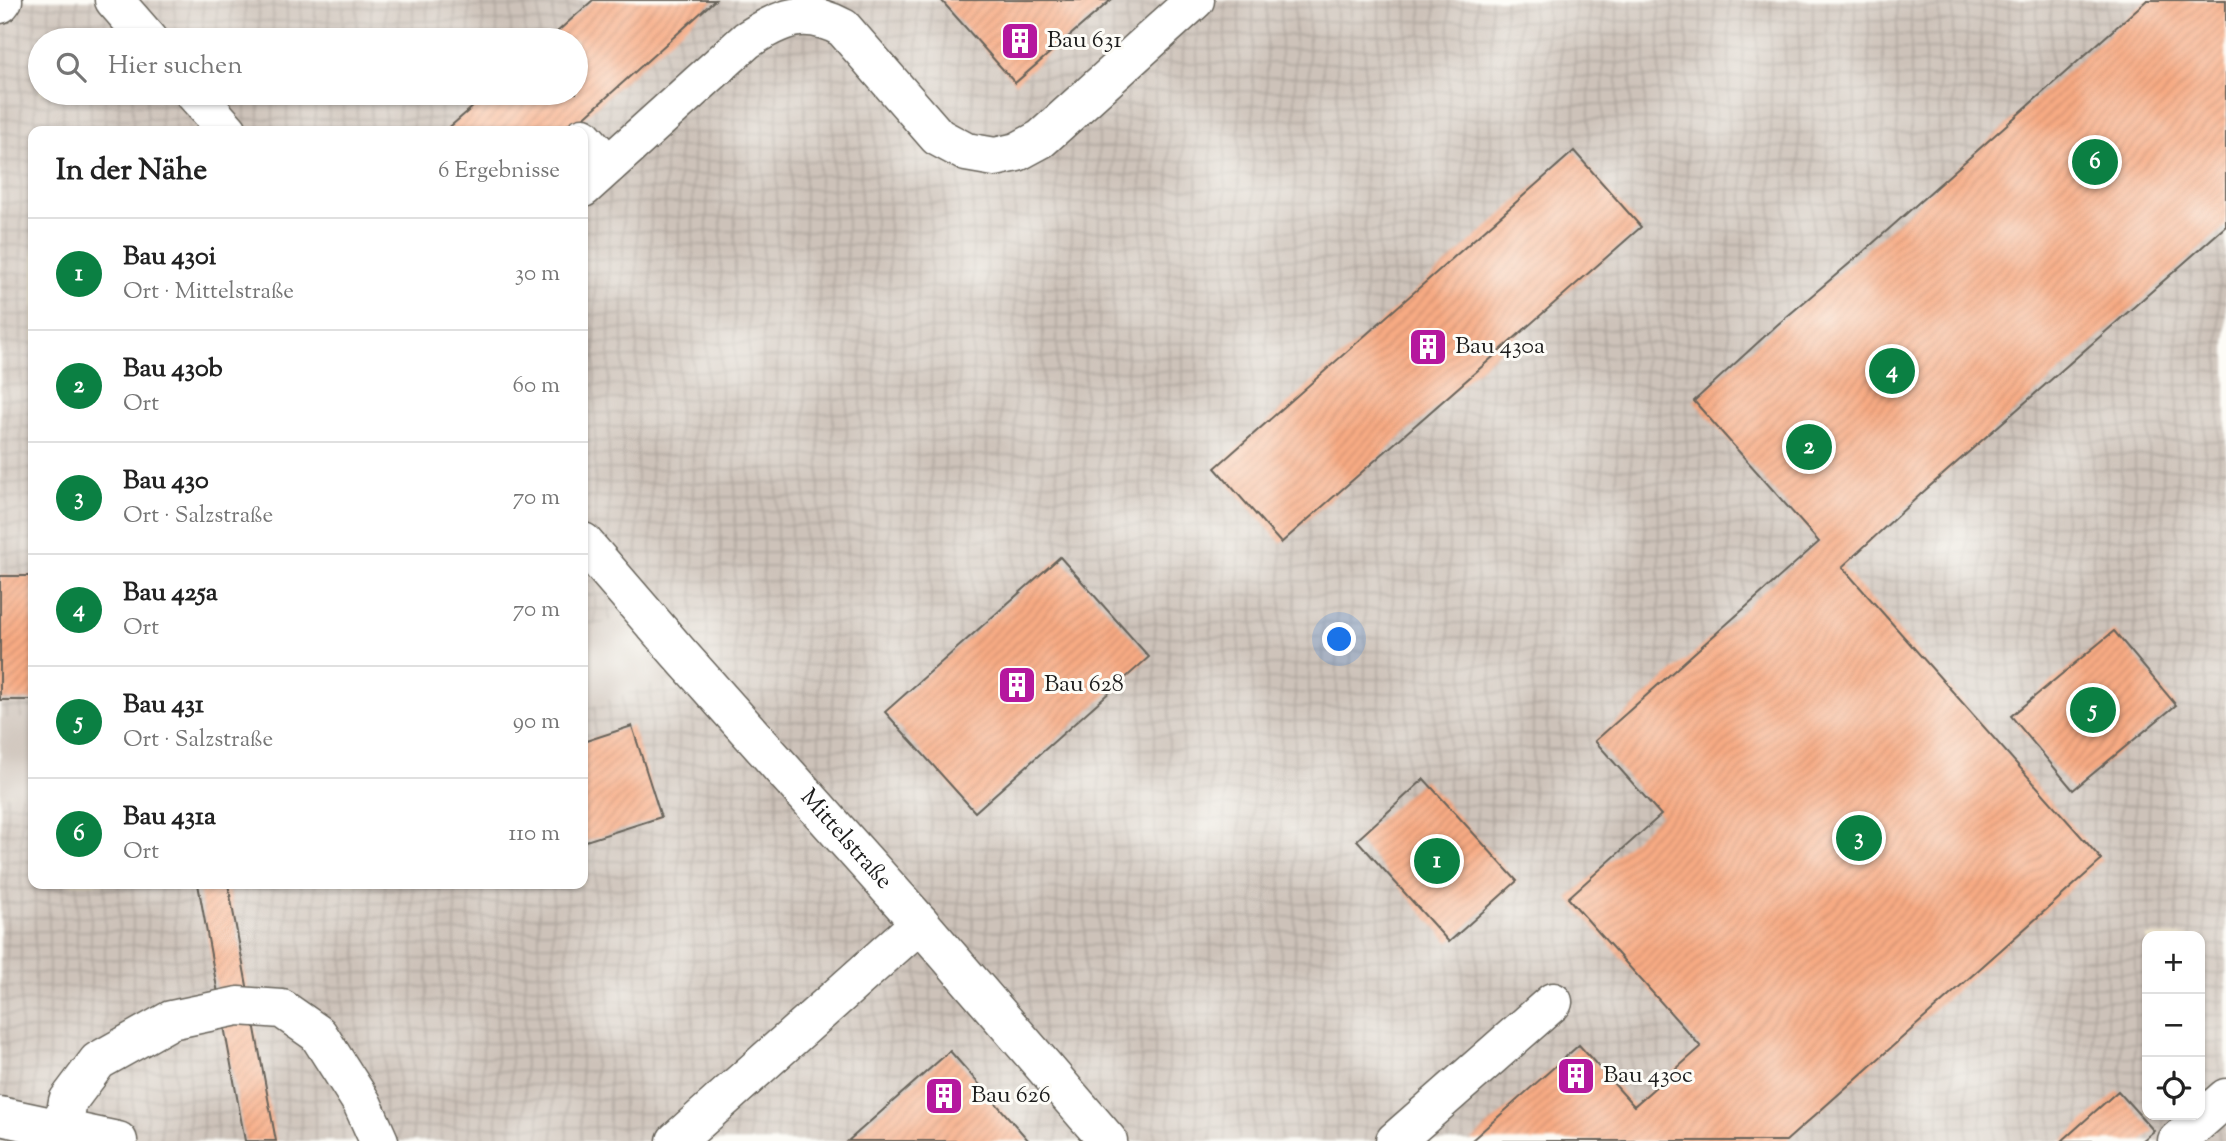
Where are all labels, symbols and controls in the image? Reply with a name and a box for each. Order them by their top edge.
building icon: Bau 631 [999,20,1041,62]
place label: Bau 631 [1047,24,1122,58]
search box [28,28,588,105]
icon: search [52,48,90,86]
text: Hier suchen [108,48,243,85]
pin: 6 [2072,136,2118,188]
text: In der Nähe [56,150,207,193]
text: 6 Ergebnisse [438,155,560,188]
text: Bau 430i [123,239,216,276]
text: 1 [75,258,83,291]
text: 30 m [515,258,560,291]
text: Ort · Mittelstraße [123,276,294,309]
building icon: Bau 430a [1407,326,1449,368]
place label: Bau 430a [1455,330,1545,364]
pin: 4 [1869,345,1915,397]
text: Bau 430b [123,351,223,388]
text: 2 [74,370,84,403]
text: 60 m [512,370,560,403]
text: Ort [123,388,159,421]
pin: 2 [1786,421,1832,473]
text: Bau 430 [123,463,209,500]
text: 3 [74,482,84,515]
text: 70 m [513,482,560,515]
text: Ort · Salzstraße [123,500,273,533]
text: Bau 425a [123,575,218,612]
text: 4 [73,594,85,627]
text: 70 m [513,594,560,627]
text: Ort [123,612,159,645]
your location [1322,622,1356,656]
building icon: Bau 628 [996,664,1038,706]
place label: Bau 628 [1044,668,1124,702]
pin: 5 [2070,684,2116,736]
text: Bau 431 [123,687,204,724]
text: 5 [75,706,83,739]
text: 90 m [513,706,560,739]
text: Ort · Salzstraße [123,724,273,757]
street label: Mittelstraße [791,782,900,897]
text: Bau 431a [123,799,216,836]
pin: 3 [1836,812,1882,864]
text: 6 [73,818,85,851]
text: 110 m [509,818,560,851]
pin: 1 [1414,835,1460,887]
text: Ort [123,836,159,869]
map controls [2142,931,2205,1120]
button: + [2142,931,2205,994]
button: − [2142,994,2205,1057]
building icon: Bau 430c [1555,1055,1597,1097]
button: locate [2142,1057,2205,1120]
place label: Bau 430c [1603,1059,1693,1093]
building icon: Bau 626 [923,1075,965,1117]
place label: Bau 626 [971,1079,1051,1113]

